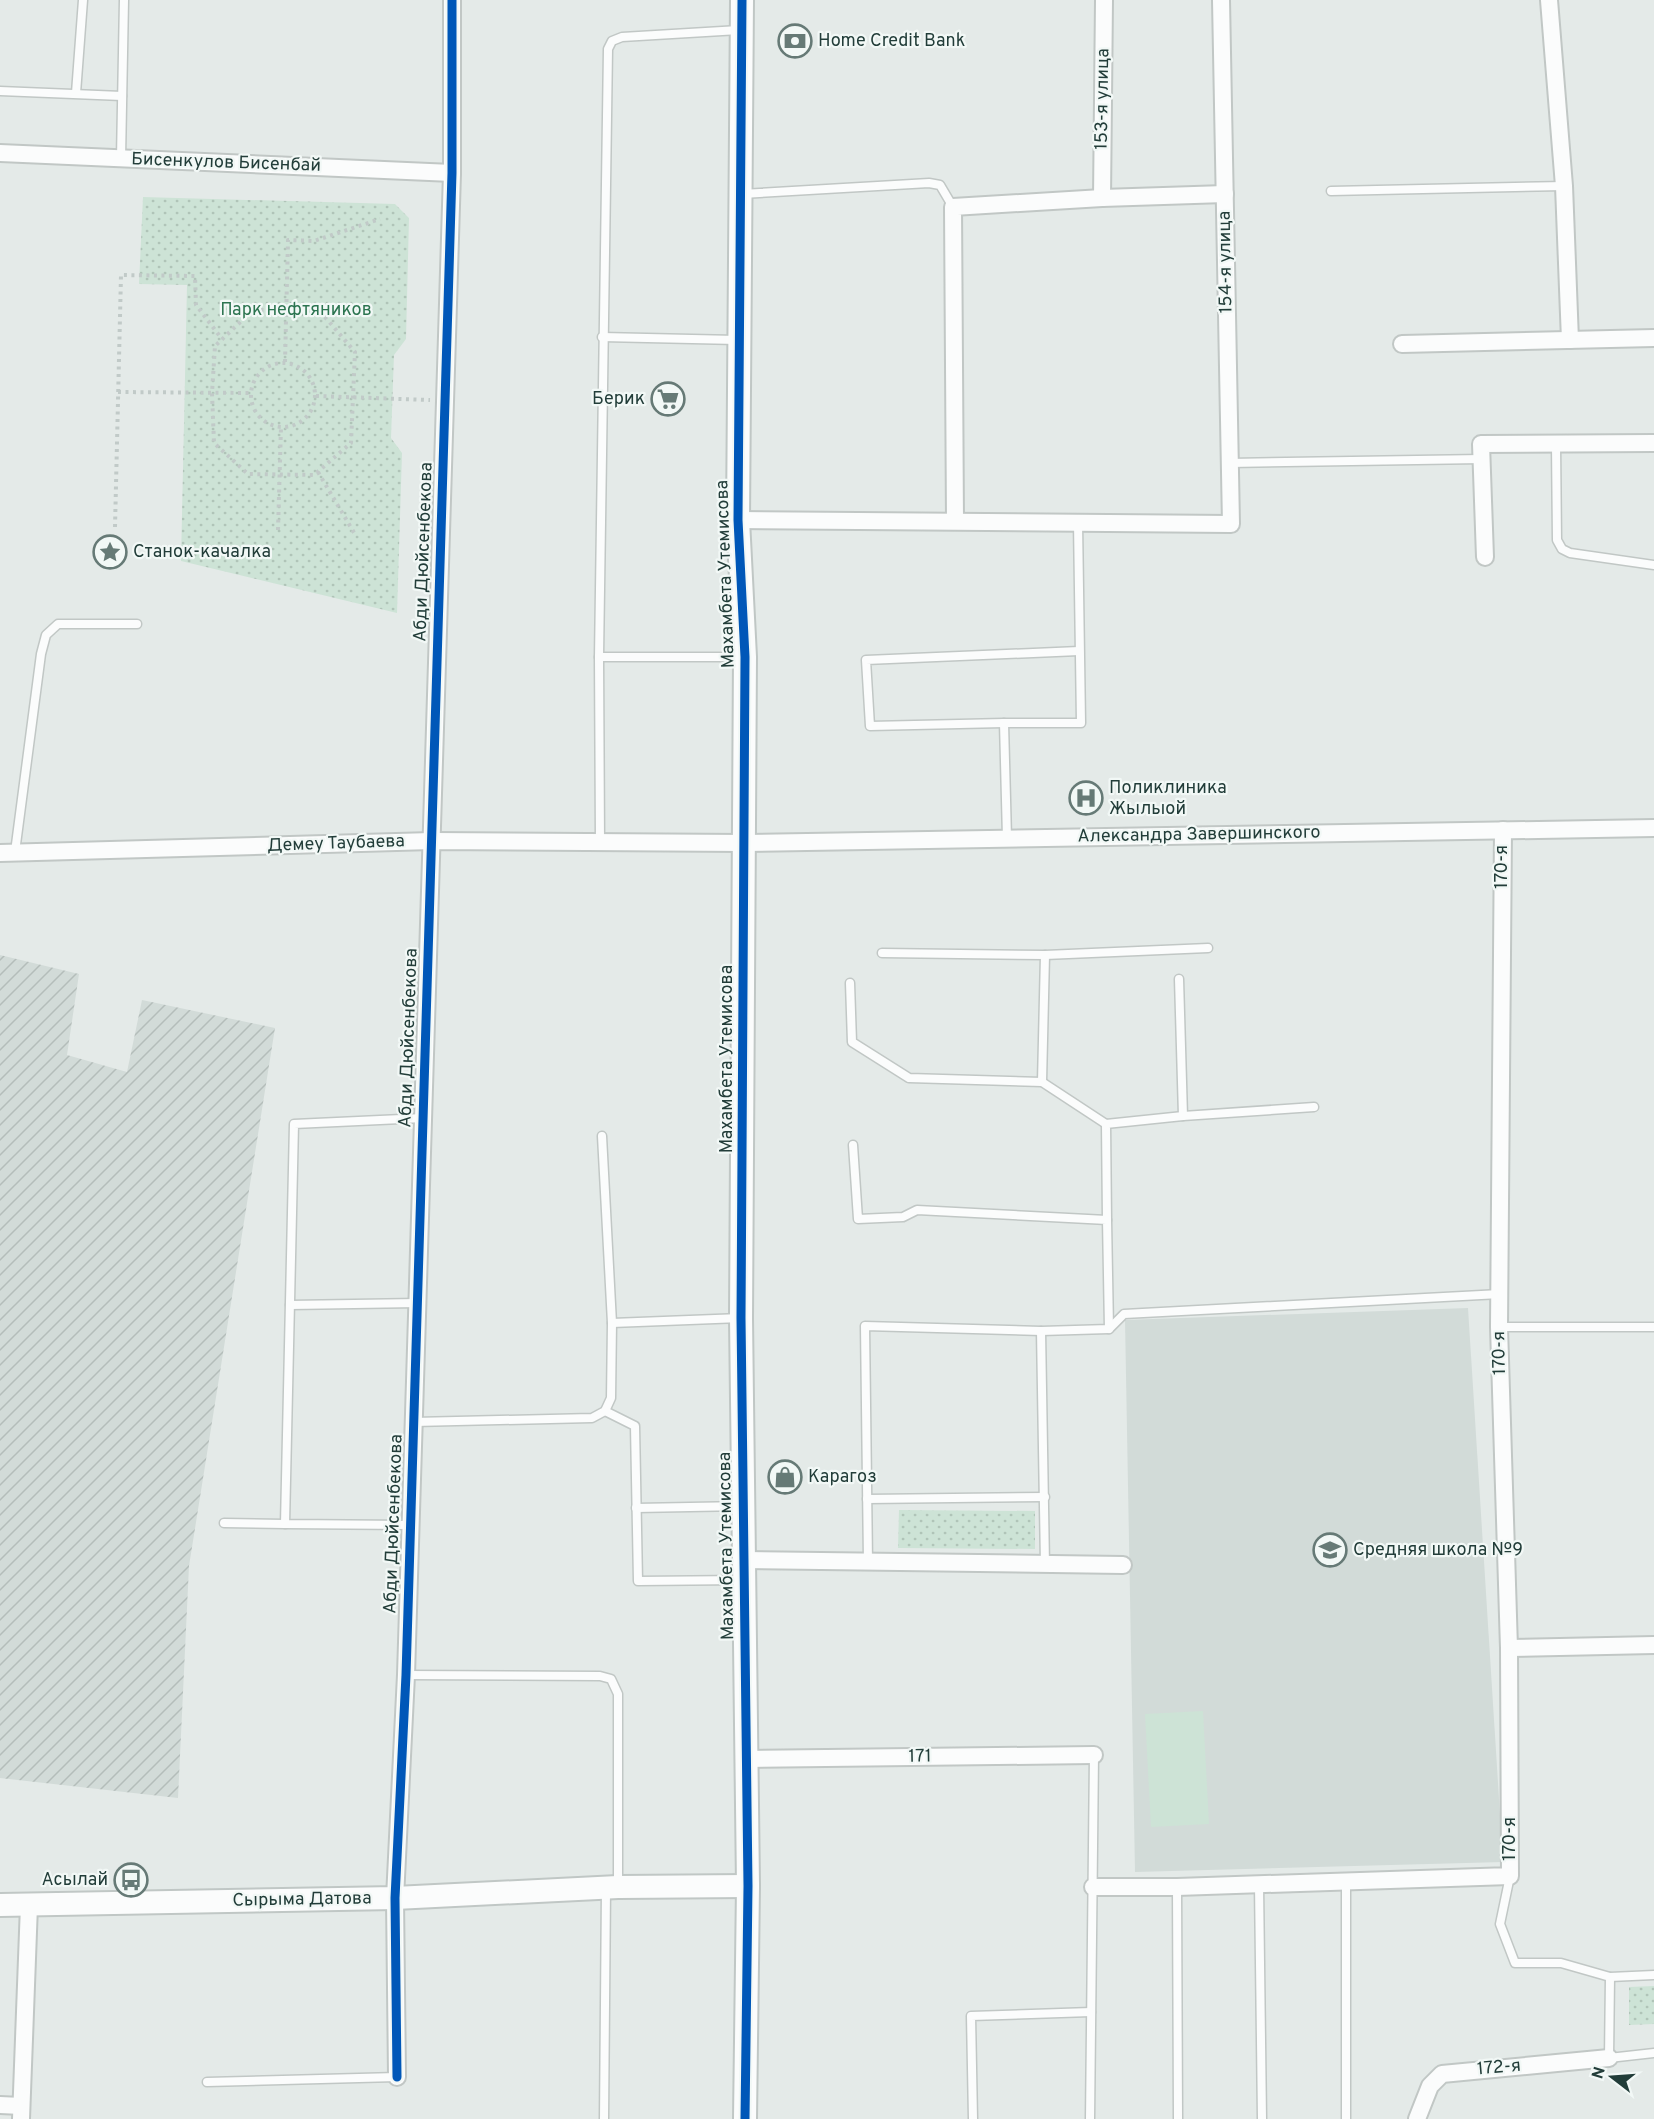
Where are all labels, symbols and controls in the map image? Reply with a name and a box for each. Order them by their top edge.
bank icon: Home Credit Bank [777,23,813,59]
place label: Home Credit Bank [818,30,965,53]
street label: 153-я улица [1091,48,1115,150]
street label: Бисенкулов Бисенбай [131,148,321,178]
street label: 154-я улица [1214,211,1238,313]
park label: Парк нефтяников [220,299,372,322]
supermarket icon: Берик [650,381,686,417]
place label: Берик [592,388,645,411]
street label: Абди Дюйсенбекова [409,462,439,642]
street label: Махамбета Утемисова [711,479,741,669]
place icon: Станок-качалка [92,534,128,570]
place label: Станок-качалка [133,541,271,564]
place label: Поликлиника Жылыой [1109,777,1227,821]
hospital icon: Поликлиника Жылыой [1068,780,1104,816]
street label: Александра Завершинского [1077,821,1321,849]
street label: Демеу Таубаева [267,830,405,858]
street label: 170-я [1491,845,1514,889]
street label: Абди Дюйсенбекова [394,948,424,1128]
street label: Махамбета Утемисова [716,965,739,1153]
street label: 170-я [1488,1331,1512,1375]
street label: Абди Дюйсенбекова [379,1434,409,1614]
street label: Махамбета Утемисова [714,1452,740,1640]
shop icon: Карагоз [767,1459,803,1495]
place label: Карагоз [808,1466,877,1489]
school or university icon: Средняя школа №9 [1312,1532,1348,1568]
place label: Средняя школа №9 [1353,1539,1523,1562]
street label: 171 [908,1745,932,1769]
street label: 170-я [1499,1817,1522,1861]
bus stop icon: Асылай [113,1862,149,1898]
place label: Асылай [42,1869,108,1892]
street label: Сырыма Датова [232,1887,372,1913]
north arrow [1582,2047,1642,2107]
street label: 172-я [1476,2055,1522,2081]
text: N [1588,2065,1611,2082]

